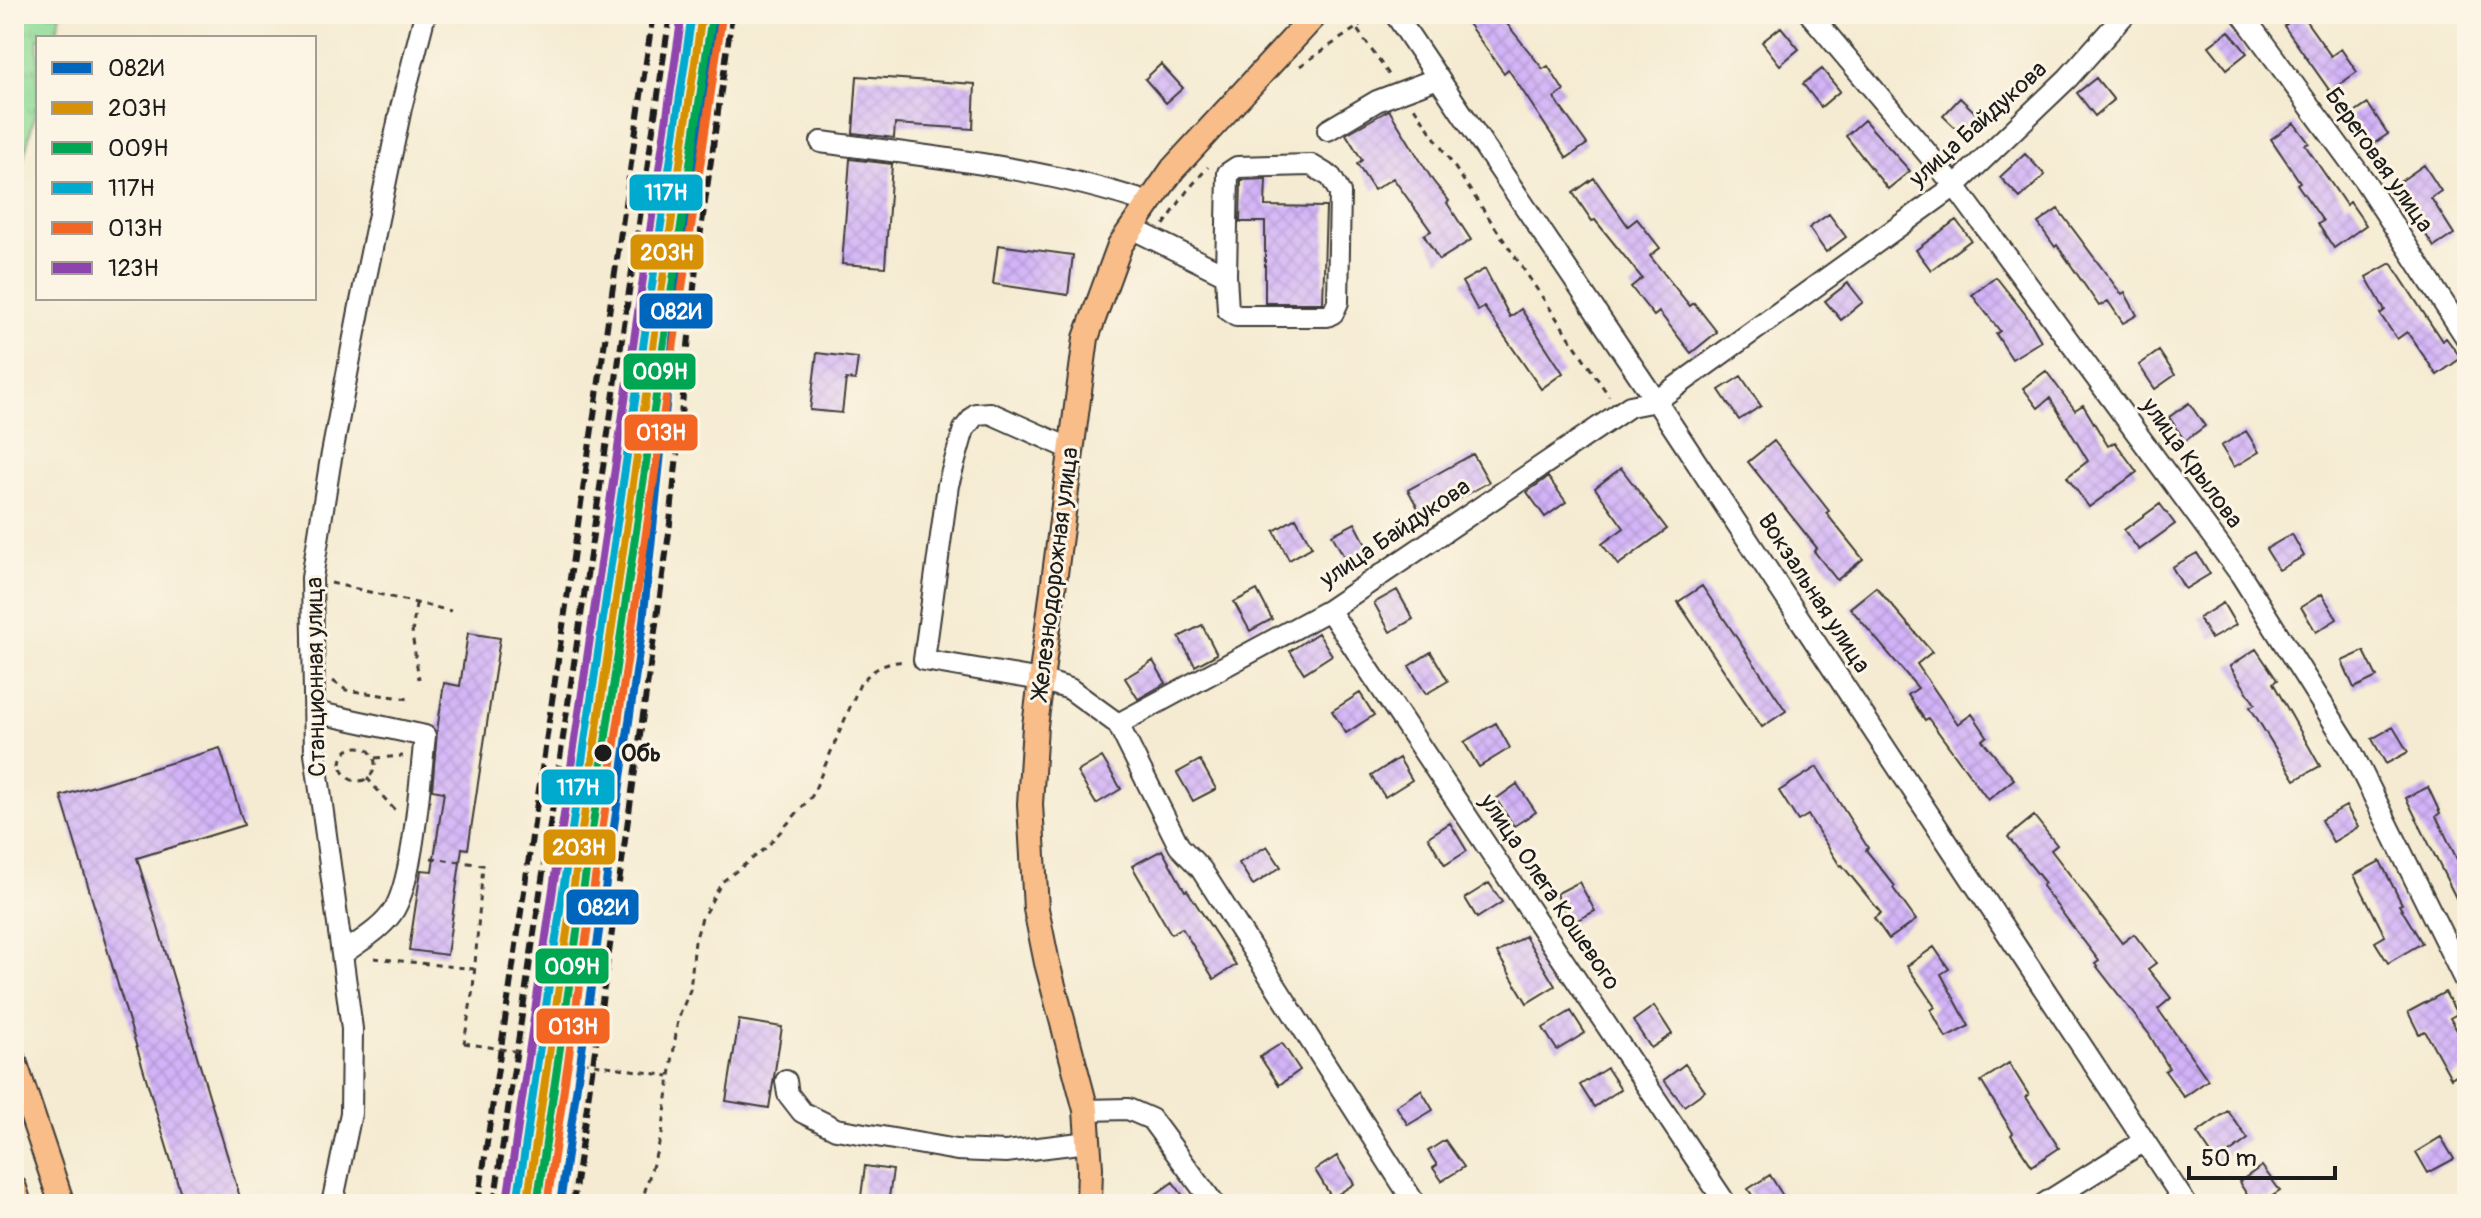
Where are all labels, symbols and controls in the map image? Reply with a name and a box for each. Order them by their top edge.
legend [36,36,316,300]
text: 082И [108,54,164,83]
street label: улица Байдукова [1903,55,2053,194]
street label: Береговая улица [2318,82,2440,238]
text: 203Н [108,94,166,123]
text: 009Н [108,134,168,163]
line badge: 117Н [628,173,704,212]
text: 117Н [108,174,155,203]
text: 117Н [645,179,687,207]
text: 013Н [108,214,162,243]
line badge: 203Н [629,233,705,271]
text: 203Н [640,239,694,267]
text: 123Н [108,254,159,283]
line badge: 082И [638,292,714,330]
text: 082И [650,298,702,326]
line badge: 009Н [622,352,697,391]
text: 009Н [632,358,688,386]
street label: улица Крылова [2134,391,2249,534]
line badge: 013Н [623,413,699,452]
text: 013Н [636,419,686,447]
street label: Железнодорожная улица [1025,445,1085,704]
street label: улица Байдукова [1314,472,1476,594]
street label: Вокзальная улица [1752,508,1876,678]
street label: Станционная улица [300,577,332,777]
place label: Обь [621,739,661,768]
marker: Обь [592,742,614,764]
line badge: 117Н [540,768,616,806]
text: 117Н [557,774,599,802]
street label: улица Олега Кошевого [1473,788,1627,996]
line badge: 203Н [542,828,617,866]
text: 203Н [552,834,606,862]
line badge: 082И [565,888,640,926]
text: 082И [577,894,629,922]
line badge: 009Н [534,947,610,985]
text: 009Н [544,953,600,981]
line badge: 013Н [535,1007,611,1045]
text: 013Н [548,1013,598,1041]
scale bar [2189,1130,2335,1180]
text: 50 m [2201,1144,2257,1173]

